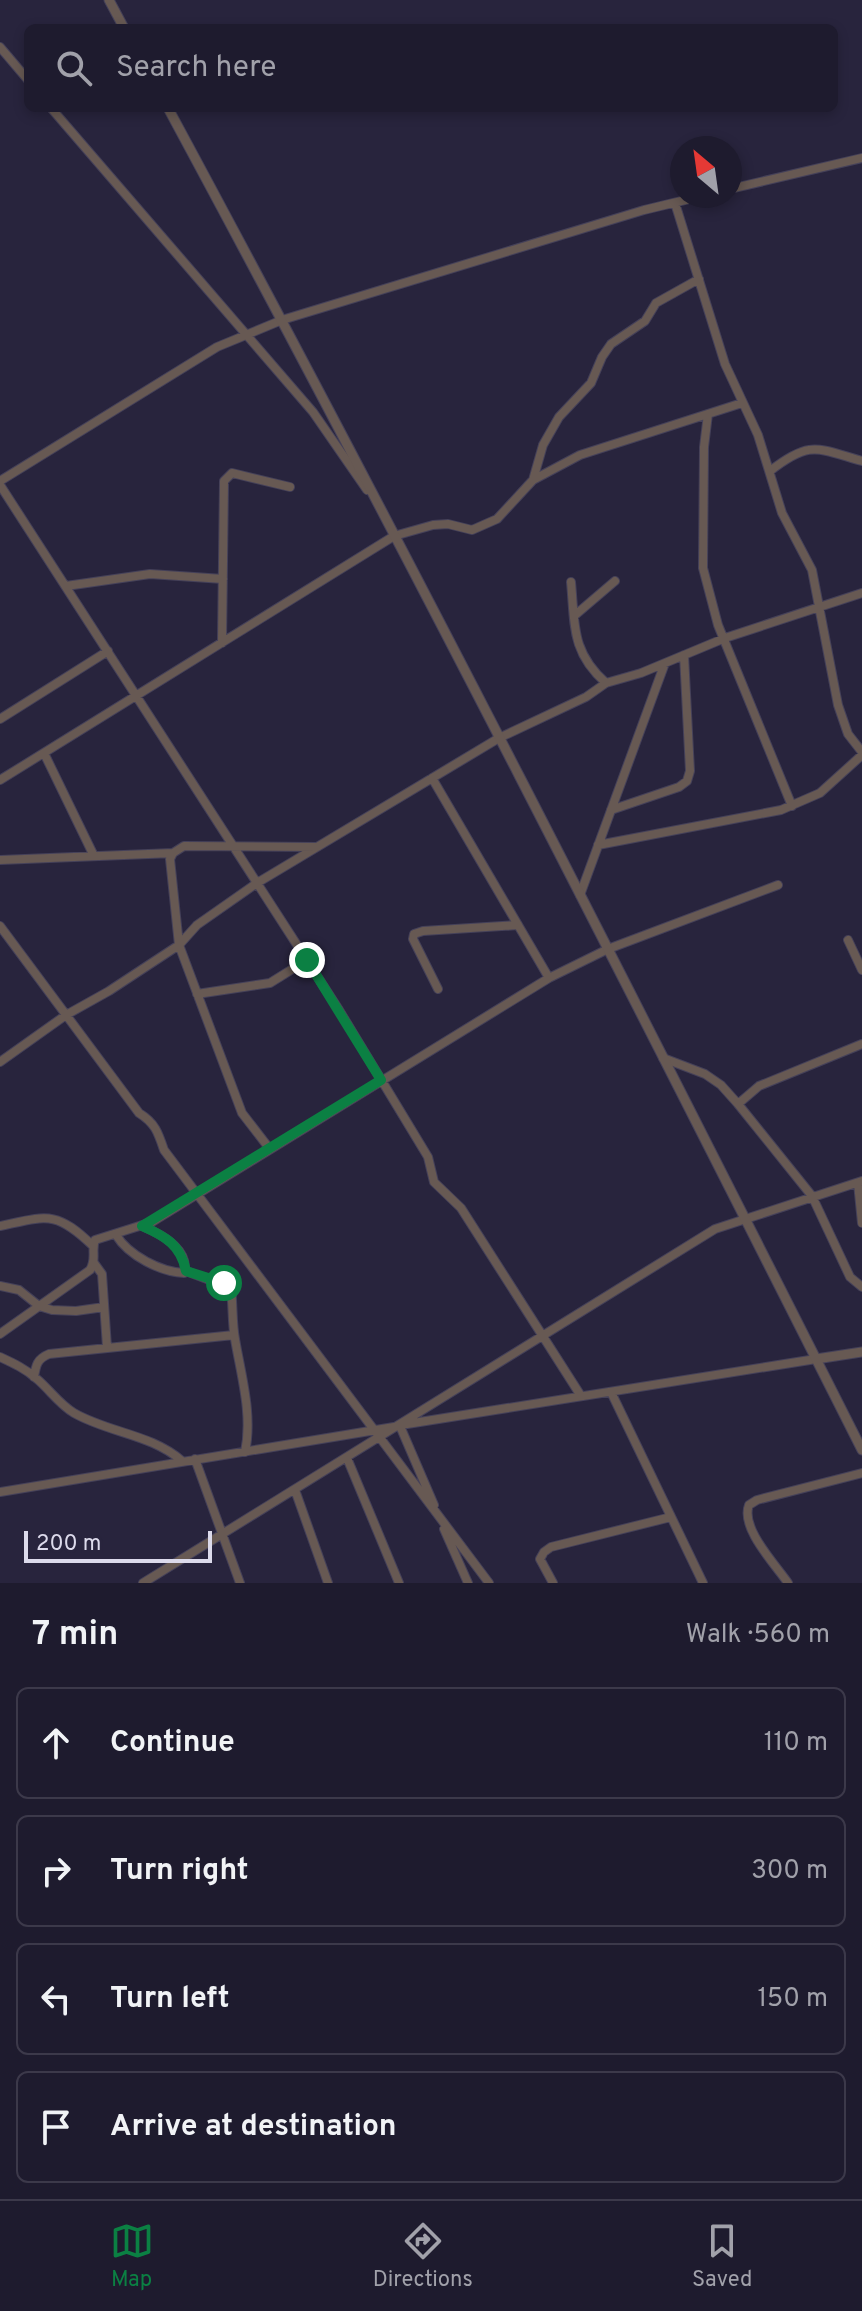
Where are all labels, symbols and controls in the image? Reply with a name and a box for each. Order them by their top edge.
search box [24,24,838,112]
icon: search [52,46,96,90]
text: Search here [116,50,276,87]
north arrow [670,136,742,208]
route end [289,942,325,978]
route start [206,1265,242,1301]
scale bar [24,1527,212,1563]
text: 200 m [36,1531,101,1558]
text: 7 min [32,1614,118,1657]
text: Walk · 560 m [686,1619,830,1652]
icon: ahead [34,1721,78,1765]
text: Continue [110,1725,235,1762]
text: 110 m [764,1727,828,1760]
icon: right [34,1849,78,1893]
text: Turn right [110,1853,248,1890]
text: 300 m [751,1855,828,1888]
icon: left [34,1977,78,2021]
text: Turn left [110,1981,230,2018]
text: 150 m [757,1983,828,2016]
icon: arrive [34,2105,78,2149]
text: Arrive at destination [110,2109,396,2146]
tab: Map [110,2219,154,2294]
tab: Directions [373,2219,473,2294]
tab: Saved [692,2219,752,2294]

